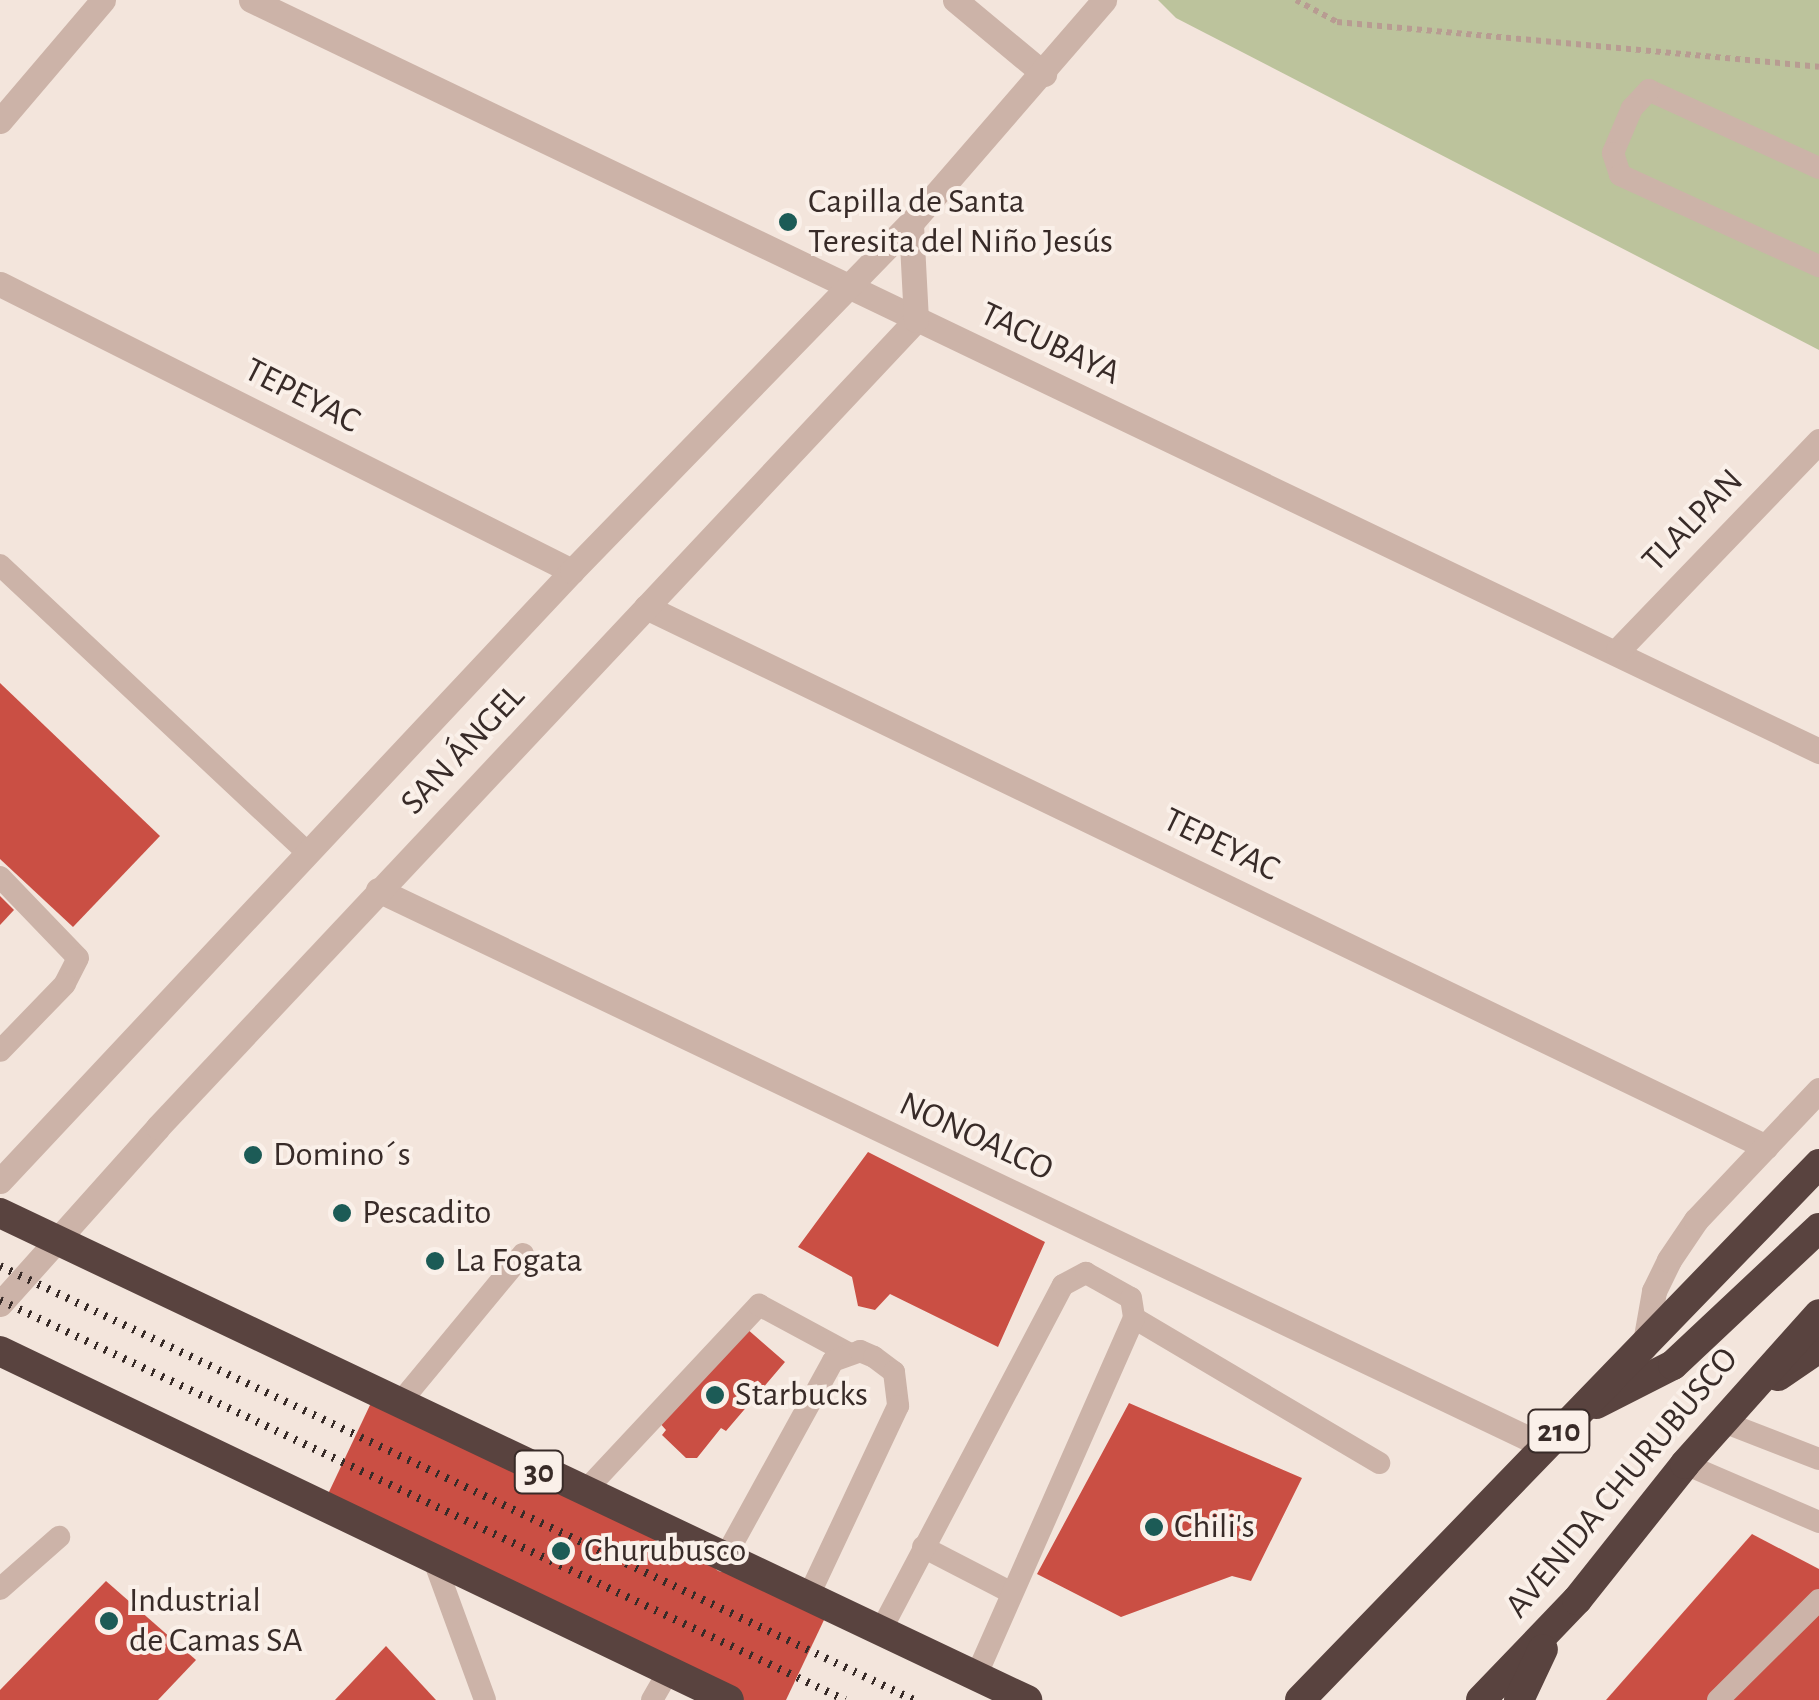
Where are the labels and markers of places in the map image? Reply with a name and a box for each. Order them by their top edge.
place label: Capilla de Santa Teresita del Niño Jesús [808,181,1113,263]
marker: Capilla de Santa Teresita del Niño Jesús [777,211,799,233]
place label: Domino´s [273,1134,411,1176]
marker: Domino´s [242,1144,264,1166]
place label: Pescadito [362,1192,492,1234]
marker: Pescadito [331,1202,353,1224]
place label: La Fogata [455,1240,583,1282]
marker: La Fogata [424,1250,446,1272]
place label: Starbucks [735,1374,868,1416]
marker: Starbucks [704,1384,726,1406]
place label: Chili's [1174,1506,1255,1548]
marker: Chili's [1143,1516,1165,1538]
place label: Churubusco [584,1530,747,1572]
marker: Churubusco [548,1538,574,1564]
place label: Industrial de Camas SA [129,1580,303,1662]
marker: Industrial de Camas SA [98,1610,120,1632]

